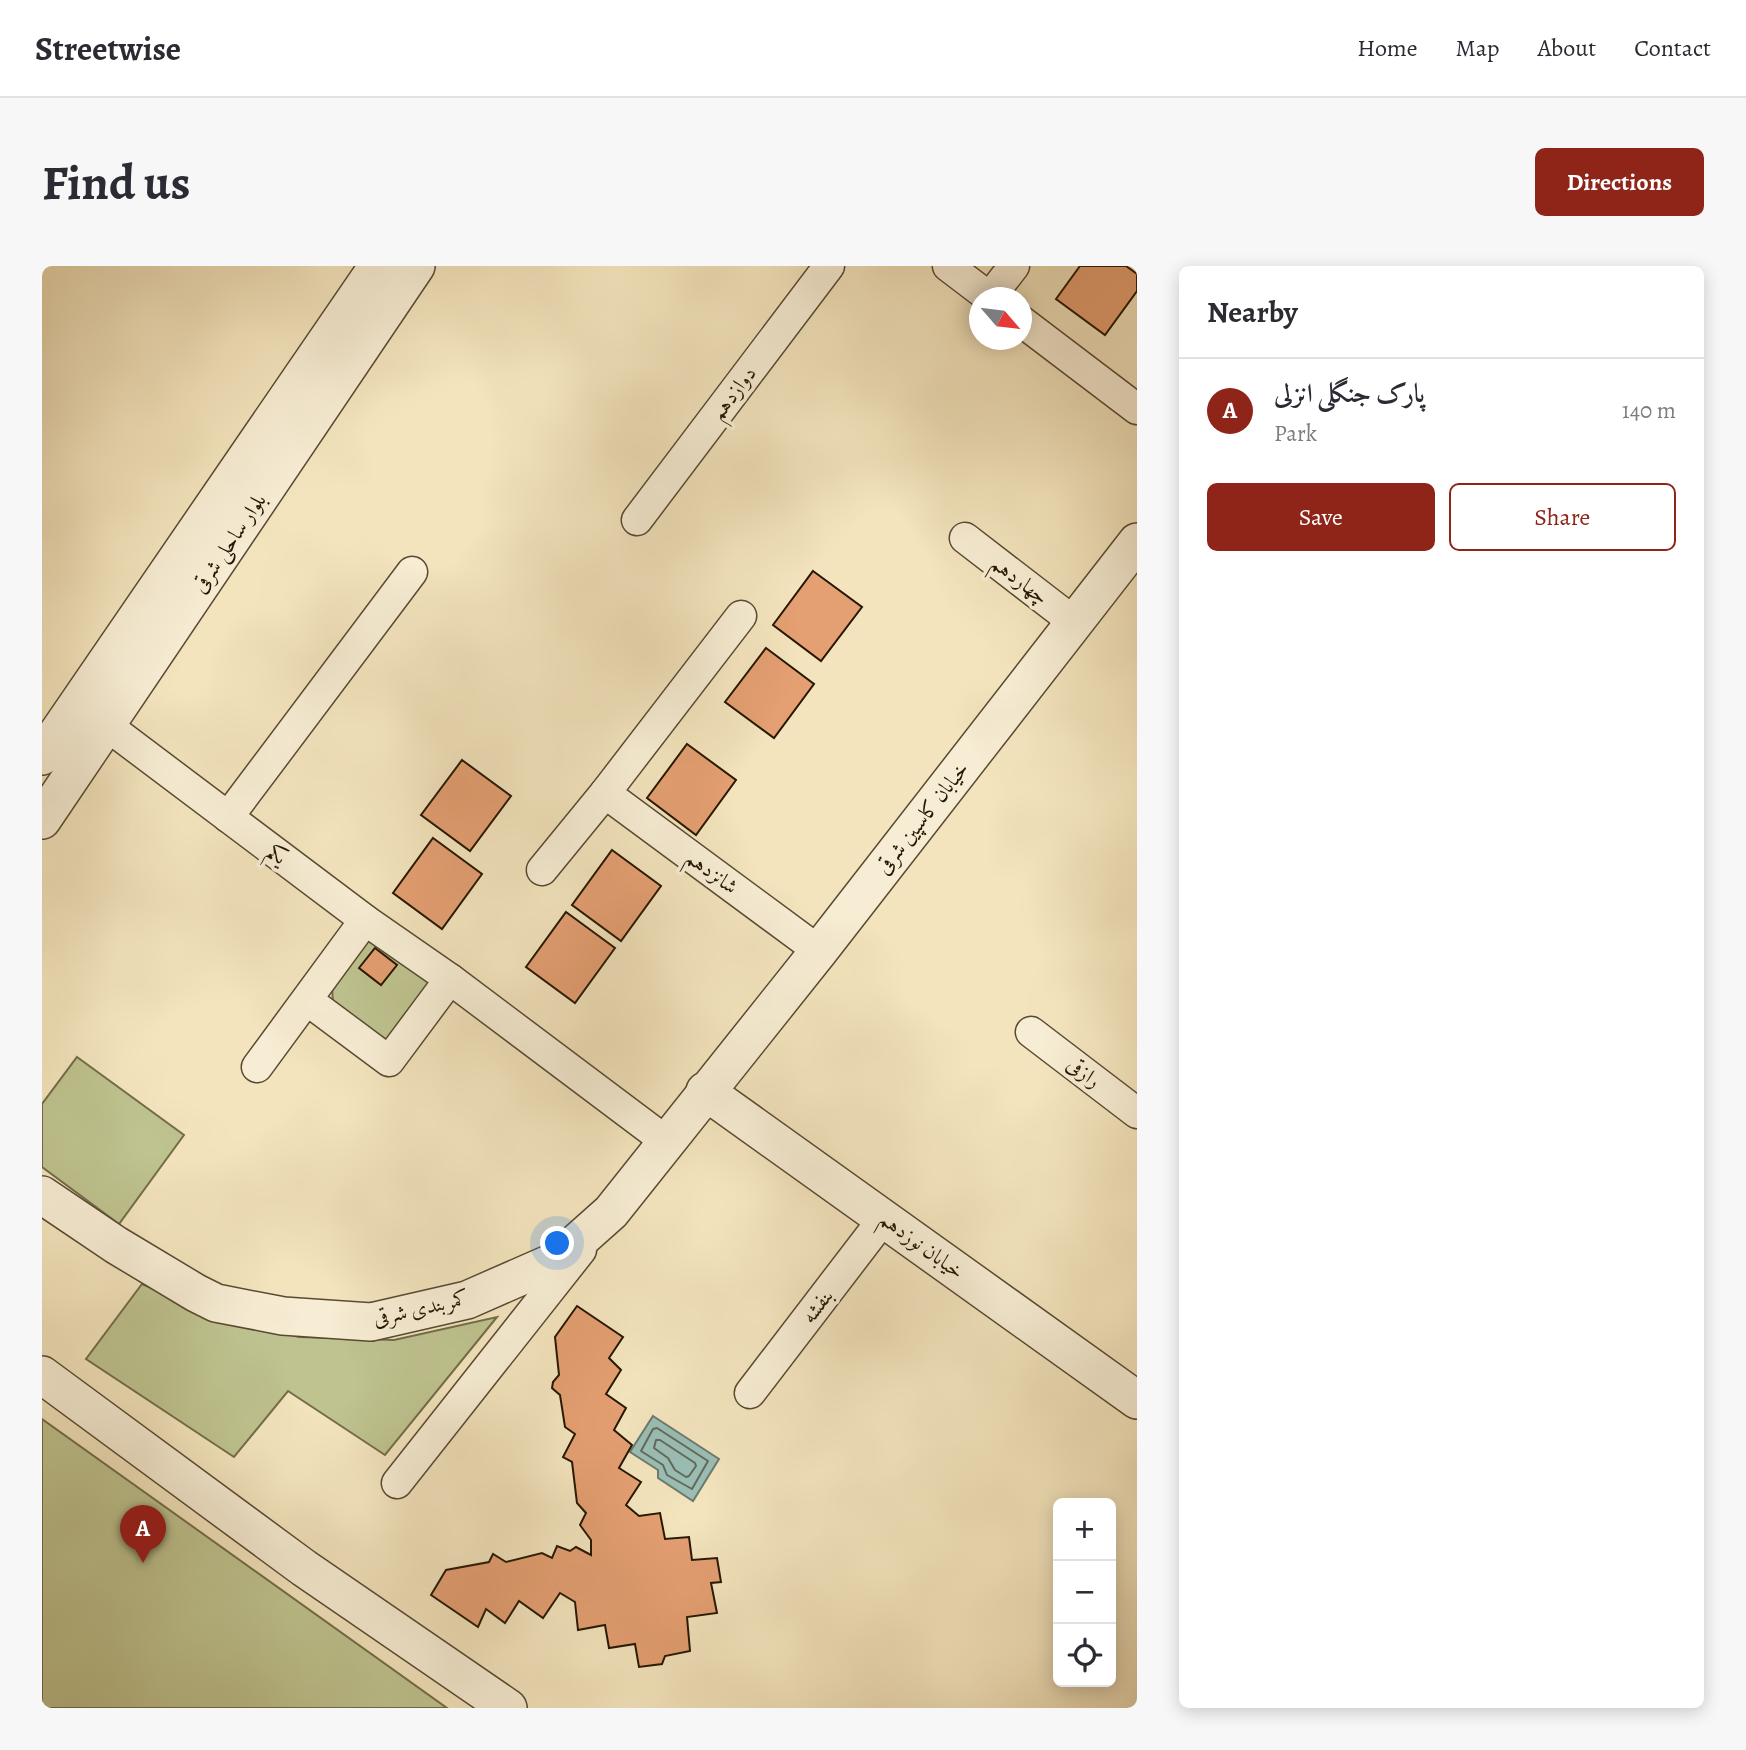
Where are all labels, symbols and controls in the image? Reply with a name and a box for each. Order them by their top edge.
text: Streetwise [35,26,181,71]
text: Home [1357,32,1418,64]
text: Map [1456,32,1500,64]
text: About [1538,32,1596,64]
text: Contact [1634,32,1711,64]
button: Directions [1535,148,1704,216]
text: Find us [42,149,190,216]
north arrow [969,287,1032,350]
text: Nearby [1207,292,1298,332]
street label: دوازدهم [704,360,767,429]
text: پارک جنگلی انزلی [1274,376,1425,411]
text: A [1223,395,1237,426]
text: 140 m [1622,395,1676,426]
text: Park [1274,418,1317,449]
button: Save [1207,483,1435,551]
button: Share [1449,483,1676,551]
street label: بلوار ساحلی شرقی [185,488,274,599]
street label: چهاردهم [982,549,1054,616]
street label: خیابان کاسپین شرقی [869,756,975,880]
street label: یکم [258,837,294,876]
street label: شانزدهم [677,844,744,905]
street label: رازقی [1061,1050,1107,1094]
street label: خیابان نوزدهم [871,1205,970,1290]
your location [540,1226,574,1260]
street label: کمربندی شرقی [370,1283,472,1333]
street label: بنفشه [795,1283,839,1329]
map controls [1053,1498,1116,1687]
button: + [1053,1498,1116,1561]
pin: A [120,1505,166,1563]
button: − [1053,1561,1116,1624]
button: locate [1053,1624,1116,1687]

